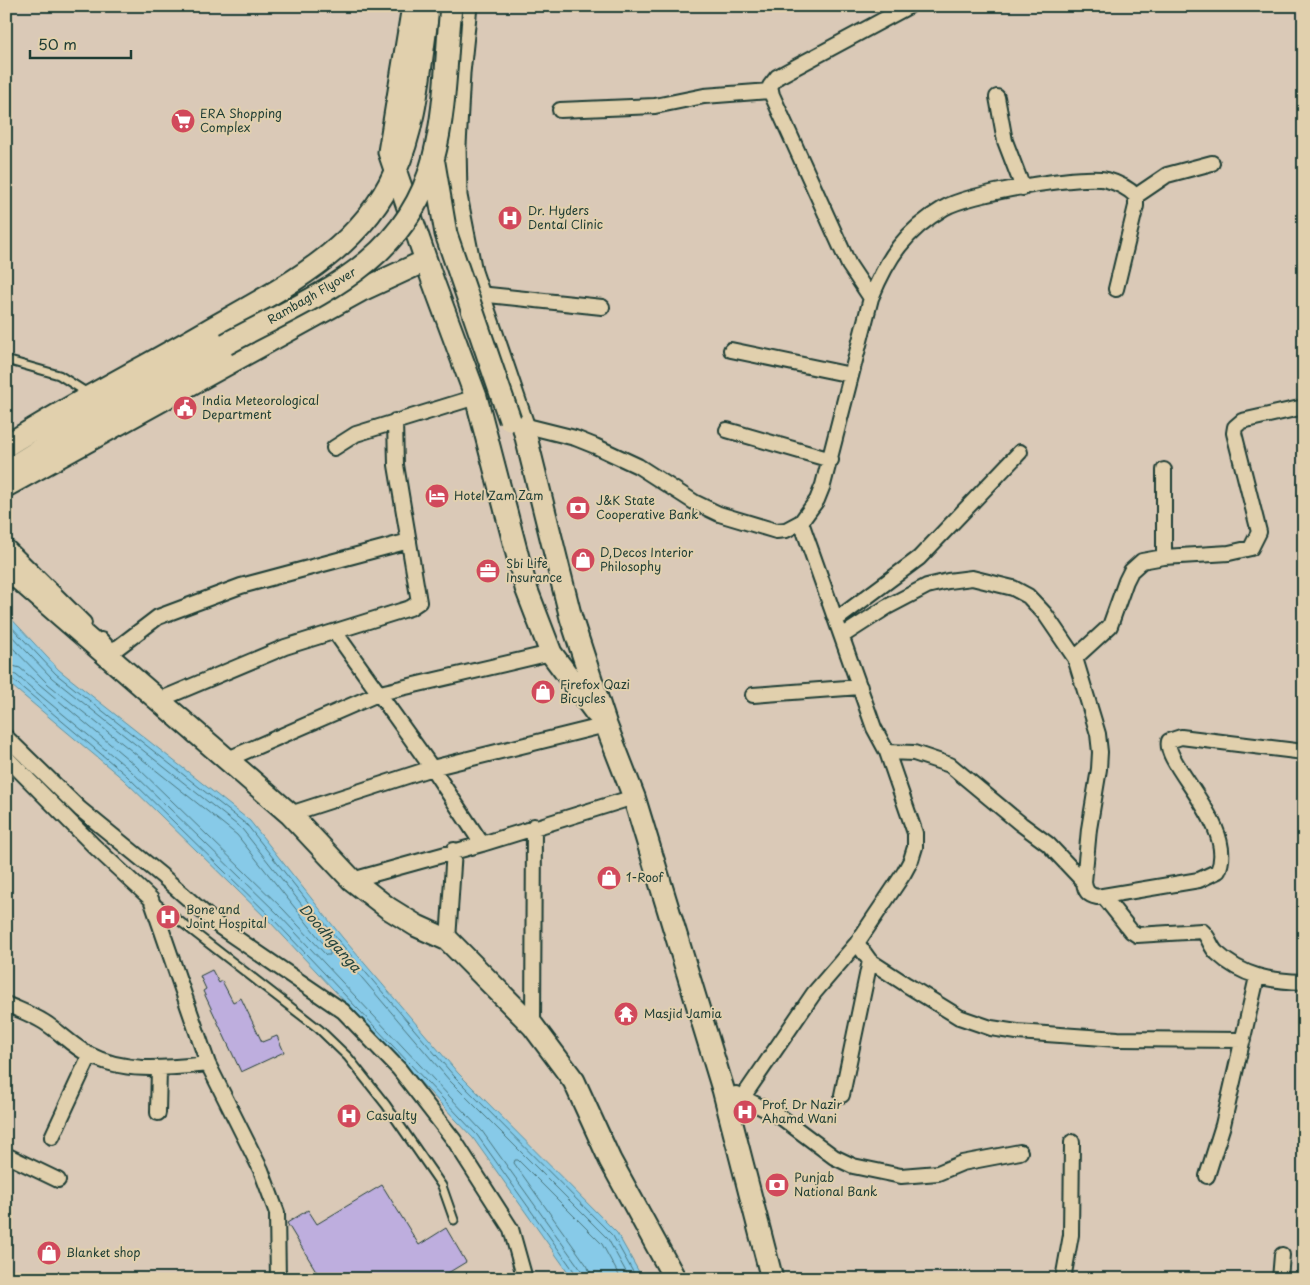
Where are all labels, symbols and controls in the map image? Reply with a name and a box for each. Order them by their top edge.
scale bar [30,28,131,60]
text: 50 m [38,32,77,55]
place label: ERA Shopping Complex [200,104,282,136]
supermarket icon: ERA Shopping Complex [170,108,196,134]
place label: Dr. Hyders Dental Clinic [528,201,603,233]
hospital icon: Dr. Hyders Dental Clinic [497,205,523,231]
street label: Rambagh Flyover [264,262,360,328]
place label: India Meteorological Department [202,391,319,423]
public building icon: India Meteorological Department [172,395,198,421]
hotel icon: Hotel Zam Zam [424,483,450,509]
place label: Hotel Zam Zam [454,486,543,504]
place label: J&K State Cooperative Bank [596,491,699,523]
bank icon: J&K State Cooperative Bank [565,495,591,521]
place label: D,Decos Interior Philosophy [600,543,694,575]
shop icon: D,Decos Interior Philosophy [570,547,596,573]
place label: Sbi Life Insurance [506,554,563,586]
office icon: Sbi Life Insurance [475,558,501,584]
place label: Firefox Qazi Bicycles [560,675,630,707]
shop icon: Firefox Qazi Bicycles [530,679,556,705]
shop icon: 1-Roof [596,865,622,891]
place label: 1-Roof [626,868,664,886]
water label: Doodhganga [295,899,367,978]
place label: Bone and Joint Hospital [186,900,267,932]
hospital icon: Bone and Joint Hospital [155,904,181,930]
temple icon: Masjid Jamia [613,1001,639,1027]
place label: Masjid Jamia [644,1004,723,1022]
place label: Prof. Dr Nazir Ahamd Wani [762,1095,842,1127]
hospital icon: Prof. Dr Nazir Ahamd Wani [732,1099,758,1125]
hospital icon: Casualty [336,1103,362,1129]
place label: Casualty [366,1106,417,1124]
place label: Punjab National Bank [794,1168,877,1200]
bank icon: Punjab National Bank [764,1172,790,1198]
shop icon: Blanket shop [36,1240,62,1266]
place label: Blanket shop [66,1243,140,1261]

